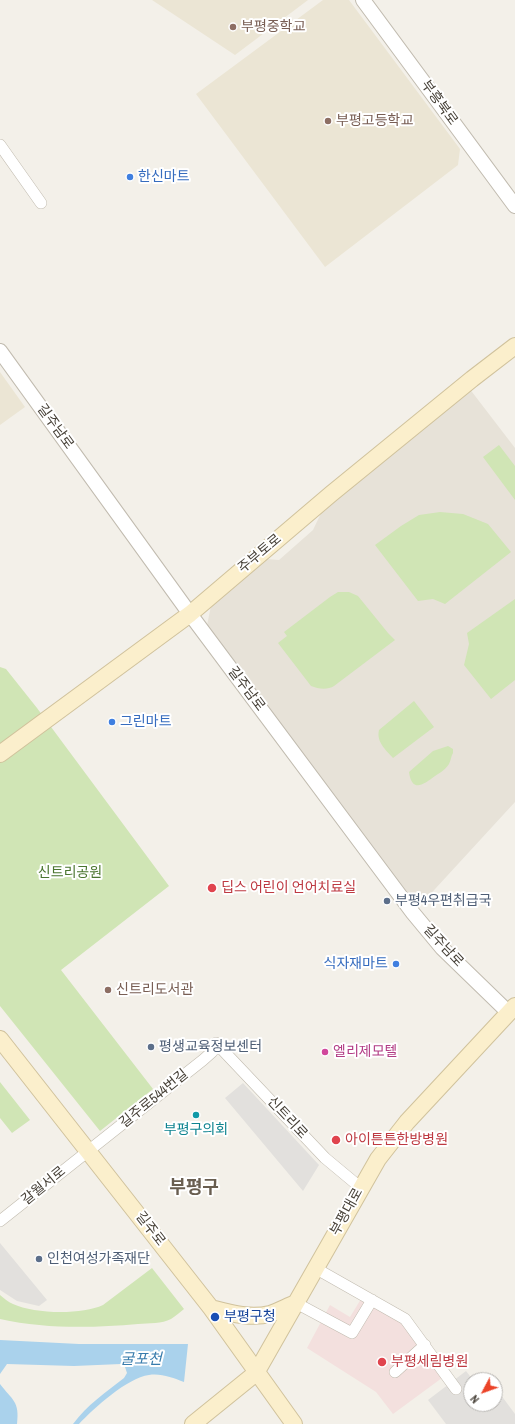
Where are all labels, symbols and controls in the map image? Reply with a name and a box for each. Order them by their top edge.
place label: 부평중학교 [241,19,305,35]
marker: 부평중학교 [228,22,238,32]
street label: 부흥북로 [417,77,461,129]
place label: 부평고등학교 [336,113,413,129]
marker: 부평고등학교 [323,116,333,126]
place label: 한신마트 [138,169,190,185]
marker: 한신마트 [125,172,135,182]
street label: 길주남로 [33,401,77,453]
street label: 주부토로 [235,531,285,577]
street label: 길주남로 [224,663,268,715]
place label: 그린마트 [120,714,172,730]
marker: 그린마트 [107,717,117,727]
park label: 신트리공원 [38,865,102,881]
place label: 딥스 어린이 언어치료실 [221,880,356,896]
marker: 딥스 어린이 언어치료실 [206,882,218,894]
place label: 부평4우편취급국 [395,893,492,909]
marker: 부평4우편취급국 [382,896,392,906]
street label: 길주남로 [419,921,467,971]
place label: 식자재마트 [324,956,388,972]
marker: 식자재마트 [391,959,401,969]
place label: 신트리도서관 [116,982,193,998]
marker: 신트리도서관 [103,985,113,995]
place label: 평생교육정보센터 [159,1039,262,1055]
marker: 평생교육정보센터 [146,1042,156,1052]
place label: 엘리제모텔 [333,1044,397,1060]
marker: 엘리제모텔 [320,1047,330,1057]
street label: 길주로544번길 [116,1066,192,1132]
street label: 신트리로 [263,1093,311,1143]
marker: 부평구의회 [191,1110,201,1120]
place label: 부평구의회 [164,1122,228,1138]
place label: 아이튼튼한방병원 [345,1132,448,1148]
marker: 아이튼튼한방병원 [330,1134,342,1146]
street label: 갈월서로 [19,1163,69,1209]
district label: 부평구 [169,1177,219,1199]
street label: 부평대로 [327,1185,367,1239]
street label: 길주로 [131,1209,169,1249]
place label: 인천여성가족재단 [47,1251,150,1267]
marker: 인천여성가족재단 [34,1254,44,1264]
place label: 부평구청 [224,1309,276,1325]
marker: 부평구청 [209,1311,221,1323]
water label: 굴포천 [120,1351,162,1369]
place label: 부평세림병원 [391,1354,468,1370]
marker: 부평세림병원 [376,1356,388,1368]
north arrow [463,1372,503,1412]
text: N [467,1392,482,1406]

